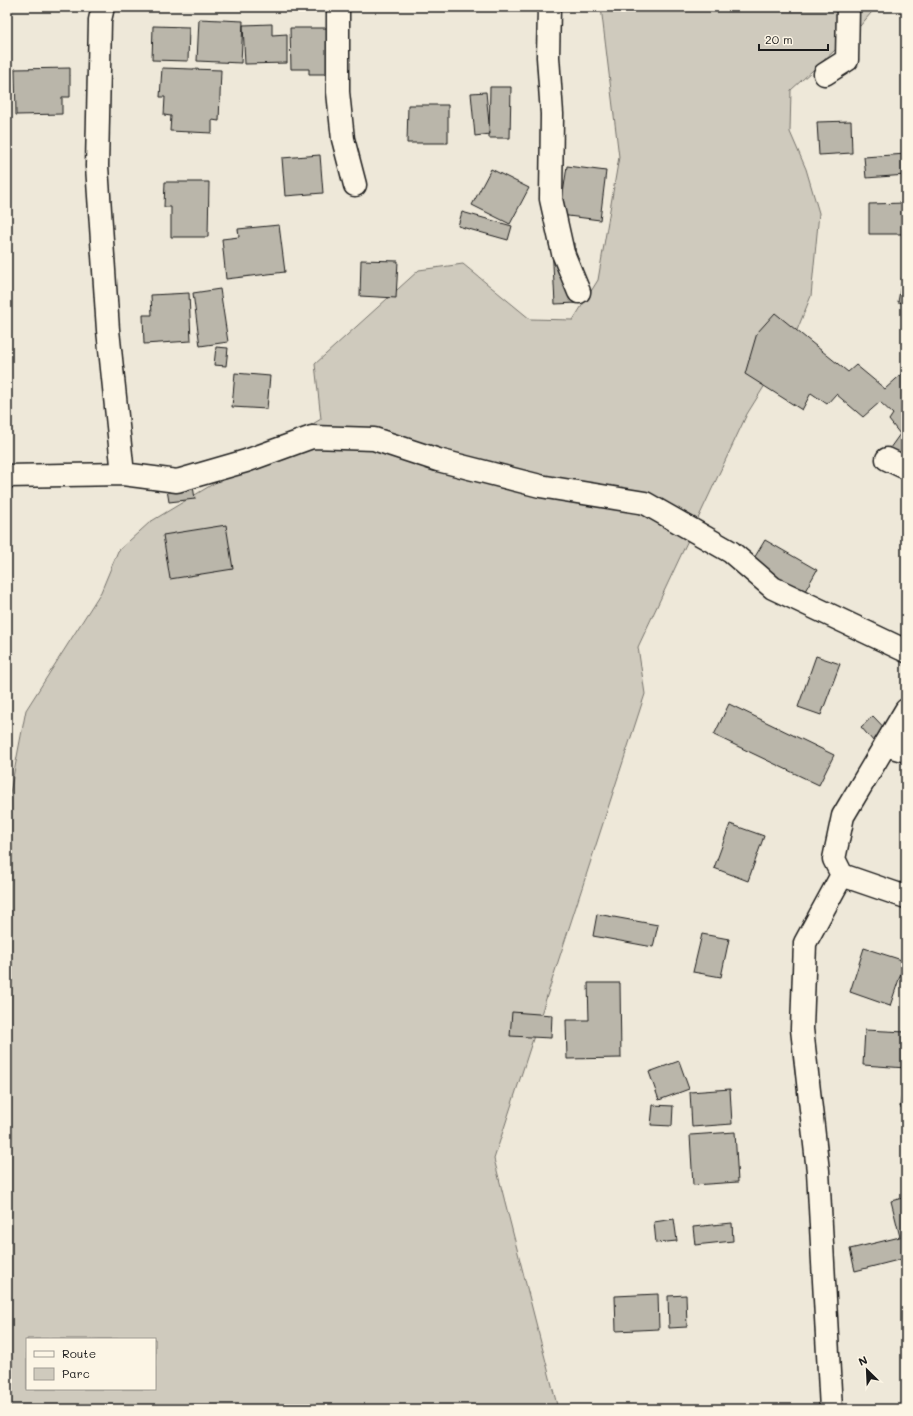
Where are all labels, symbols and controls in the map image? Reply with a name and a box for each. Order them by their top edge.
scale bar [759,26,828,52]
text: 20 m [765,31,793,47]
legend [26,1338,156,1390]
text: Route [62,1345,96,1361]
north arrow [847,1350,887,1390]
text: N [856,1352,870,1369]
text: Parc [62,1365,90,1381]

